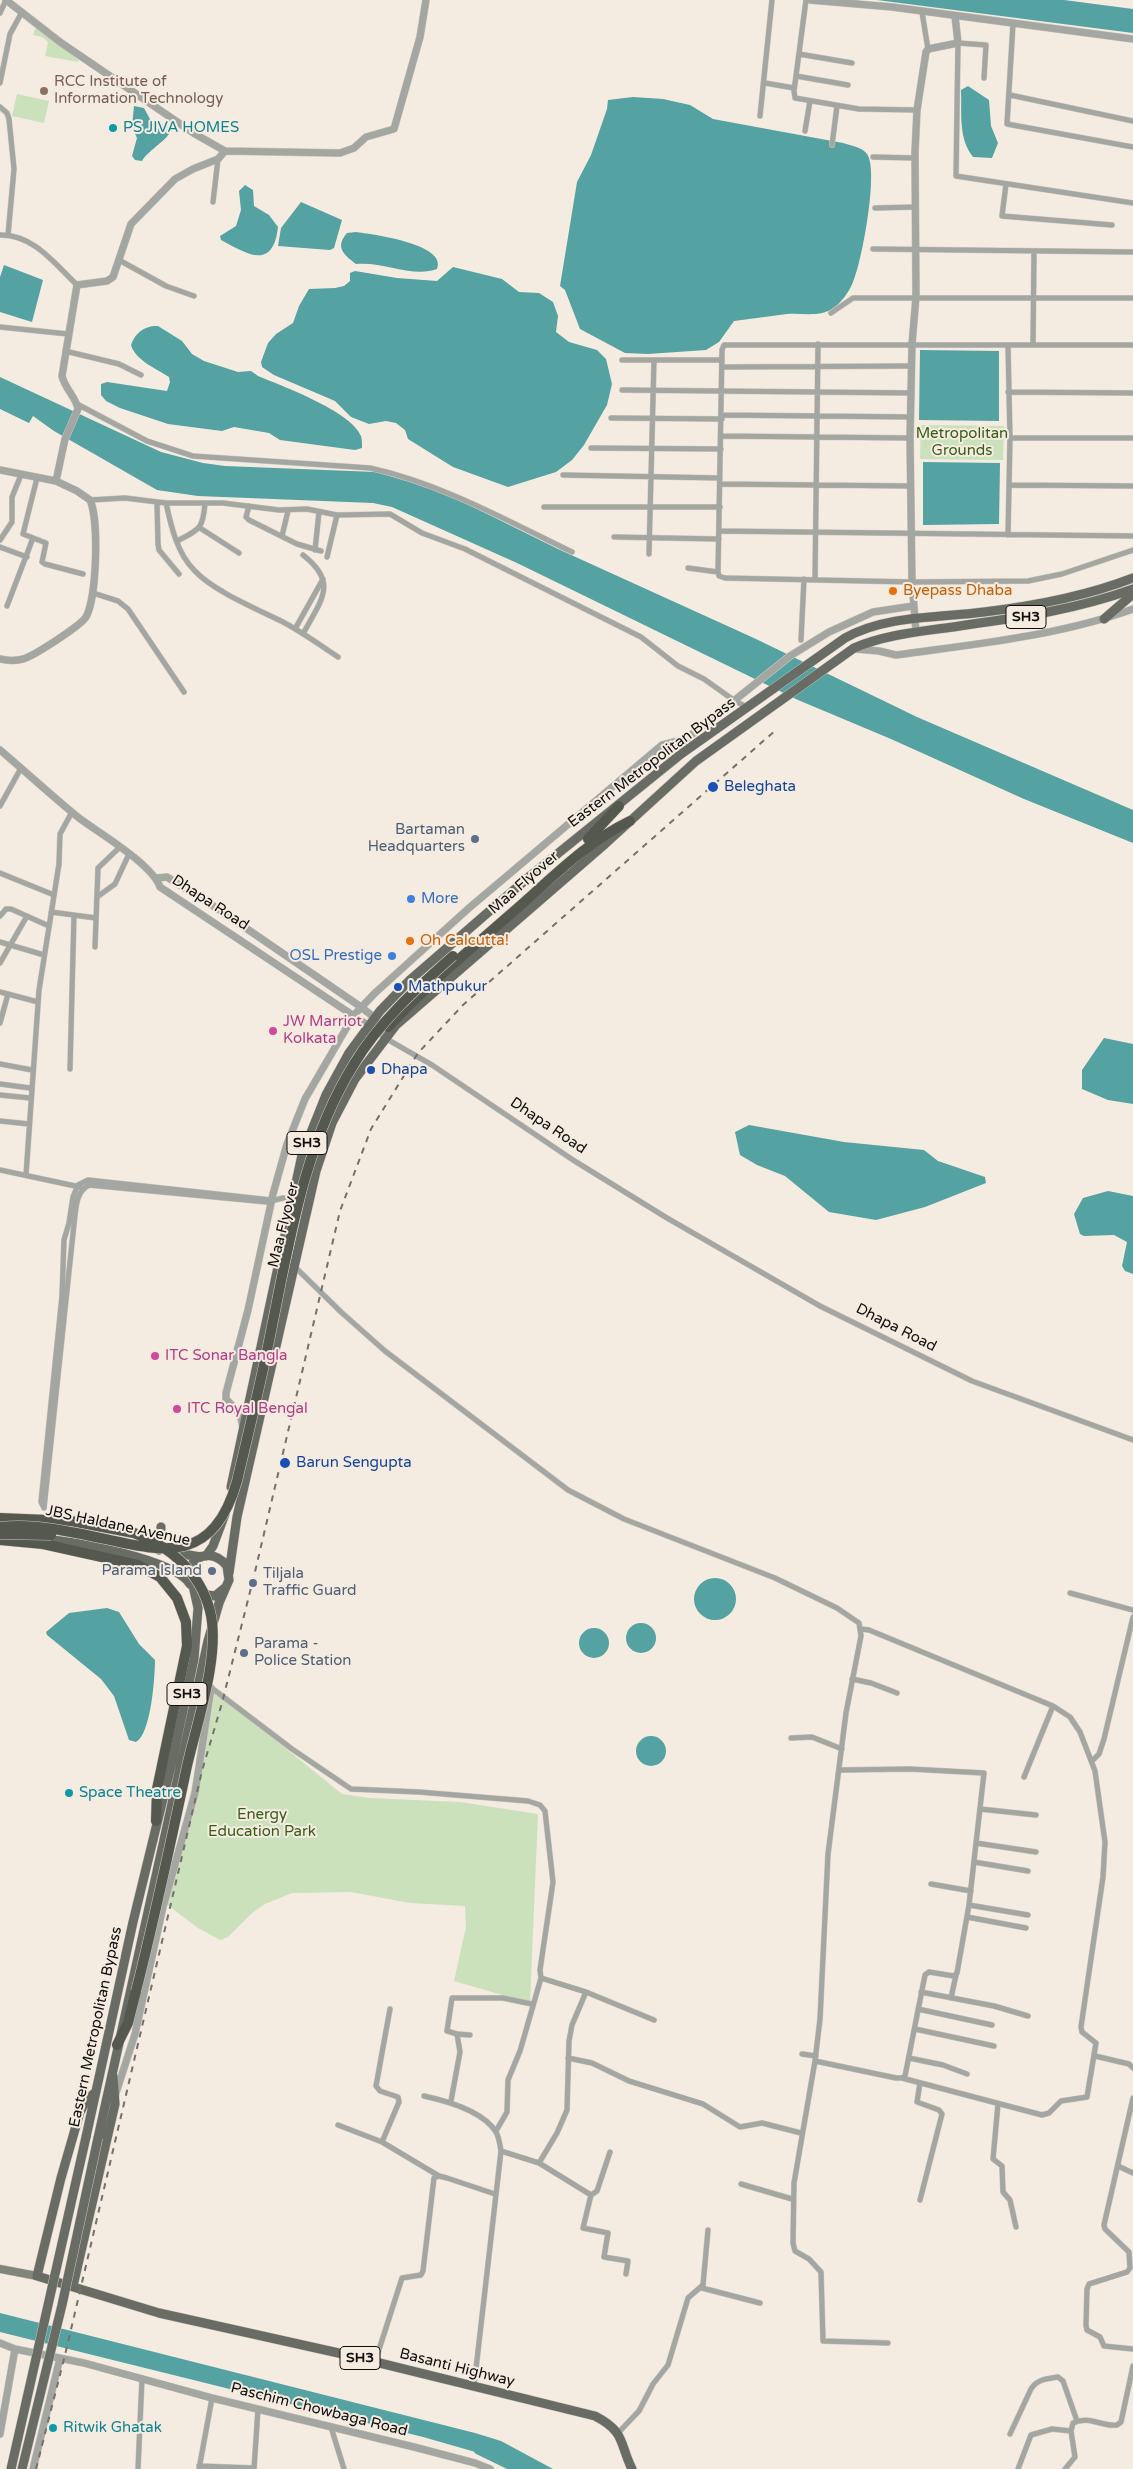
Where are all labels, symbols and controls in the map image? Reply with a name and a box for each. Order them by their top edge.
place label: RCC Institute of Information Technology [54,73,223,108]
marker: RCC Institute of Information Technology [38,85,50,97]
place label: PS JIVA HOMES [123,119,239,137]
marker: PS JIVA HOMES [107,122,119,134]
park label: Metropolitan Grounds [916,425,1008,460]
place label: Byepass Dhaba [903,582,1012,600]
marker: Byepass Dhaba [887,585,899,597]
road number: SH3 [1006,606,1046,628]
street label: Eastern Metropolitan Bypass [565,694,739,832]
place label: Beleghata [724,778,796,796]
marker: Beleghata [706,780,720,794]
place label: Bartaman Headquarters [368,821,465,856]
marker: Bartaman Headquarters [469,833,481,845]
street label: Maa Flyover [485,848,563,918]
street label: Dhapa Road [168,871,252,935]
place label: More [421,890,458,908]
marker: More [405,893,417,905]
place label: Oh Calcutta! [420,932,509,950]
marker: Oh Calcutta! [404,935,416,947]
place label: OSL Prestige [290,947,382,965]
marker: OSL Prestige [386,950,398,962]
place label: Mathpukur [408,978,487,996]
marker: Mathpukur [392,981,404,993]
place label: JW Marriot Kolkata [283,1013,362,1048]
marker: JW Marriot Kolkata [267,1025,279,1037]
place label: Dhapa [381,1061,428,1079]
marker: Dhapa [365,1064,377,1076]
street label: Dhapa Road [506,1094,590,1158]
road number: SH3 [287,1132,327,1154]
street label: Maa Flyover [265,1181,303,1269]
street label: Dhapa Road [853,1300,939,1356]
place label: ITC Sonar Bangla [165,1347,288,1365]
marker: ITC Sonar Bangla [149,1350,161,1362]
place label: ITC Royal Bengal [187,1400,308,1418]
marker: ITC Royal Bengal [171,1403,183,1415]
place label: Barun Sengupta [296,1454,412,1472]
marker: Barun Sengupta [278,1456,292,1470]
street label: JBS Haldane Avenue [44,1502,192,1550]
place label: Parama Island [102,1562,202,1580]
marker: Parama Island [206,1565,218,1577]
place label: Tiljala Traffic Guard [263,1565,356,1600]
marker: Tiljala Traffic Guard [247,1577,259,1589]
place label: Parama - Police Station [254,1635,351,1670]
marker: Parama - Police Station [238,1647,250,1659]
road number: SH3 [167,1682,207,1706]
place label: Space Theatre [79,1784,181,1802]
marker: Space Theatre [63,1787,75,1799]
park label: Energy Education Park [208,1806,316,1841]
street label: Eastern Metropolitan Bypass [66,1925,126,2129]
street label: Basanti Highway [397,2345,517,2391]
road number: SH3 [340,2346,380,2370]
street label: Paschim Chowbaga Road [229,2379,409,2441]
place label: Ritwik Ghatak [63,2419,162,2437]
marker: Ritwik Ghatak [47,2422,59,2434]

